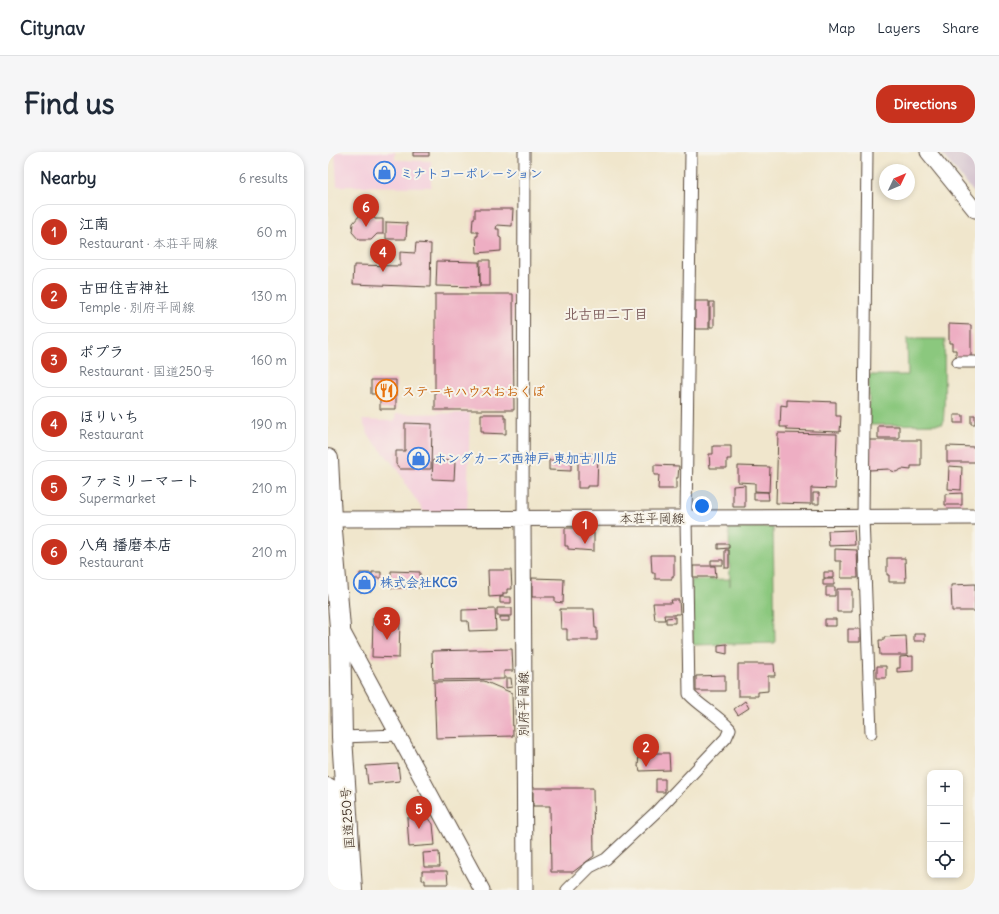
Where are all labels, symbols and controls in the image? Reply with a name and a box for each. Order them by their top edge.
text: Citynav [20,16,85,40]
text: Map [828,19,855,37]
text: Layers [877,19,920,37]
text: Share [942,19,979,37]
button: Directions [876,85,975,123]
text: Find us [24,86,115,122]
shop icon: ミナトコーポレーション [371,160,397,186]
north arrow [879,164,915,200]
place label: ミナトコーポレーション [400,165,543,182]
text: Nearby [40,167,96,189]
text: 6 results [239,170,288,187]
pin: 6 [353,194,379,227]
text: 江南 [79,214,109,233]
text: 1 [51,224,57,241]
text: 60 m [256,224,287,241]
text: Restaurant · 本荘平岡線 [79,235,218,252]
pin: 4 [370,239,396,272]
text: 古田住吉神社 [79,278,169,297]
text: 2 [50,288,58,305]
text: 130 m [251,288,287,305]
text: Temple · 別府平岡線 [79,299,195,316]
district label: 北古田二丁目 [564,305,648,323]
text: ポプラ [79,342,124,361]
text: 3 [50,352,58,369]
text: 160 m [251,352,287,369]
text: Restaurant · 国道250号 [79,363,215,380]
restaurant icon: ステーキハウスおおくぼ [374,378,400,404]
place label: ステーキハウスおおくぼ [402,383,545,400]
text: ほりいち [79,407,139,426]
text: 4 [50,416,58,433]
text: 190 m [251,416,287,433]
text: Restaurant [79,426,144,443]
shop icon: ホンダカーズ西神戸 東加古川店 [406,445,432,471]
place label: ホンダカーズ西神戸 東加古川店 [434,450,618,467]
text: ファミリーマート [79,471,200,490]
text: 5 [50,480,58,497]
text: 210 m [252,480,287,497]
text: Supermarket [79,490,156,507]
your location [692,496,712,516]
street label: 本荘平岡線 [619,510,685,527]
pin: 1 [572,511,598,544]
text: 八角 播磨本店 [79,535,173,554]
text: 6 [50,544,58,561]
text: 210 m [252,544,287,561]
text: Restaurant [79,554,144,571]
shop icon: 株式会社KCG [352,569,378,595]
place label: 株式会社KCG [380,574,458,591]
pin: 3 [374,607,400,640]
street label: 別府平岡線 [515,671,532,737]
pin: 2 [633,734,659,767]
map controls [927,770,963,878]
button: + [927,770,963,806]
street label: 国道250号 [337,786,358,850]
pin: 5 [406,796,432,829]
button: − [927,806,963,842]
button: locate [927,842,963,878]

